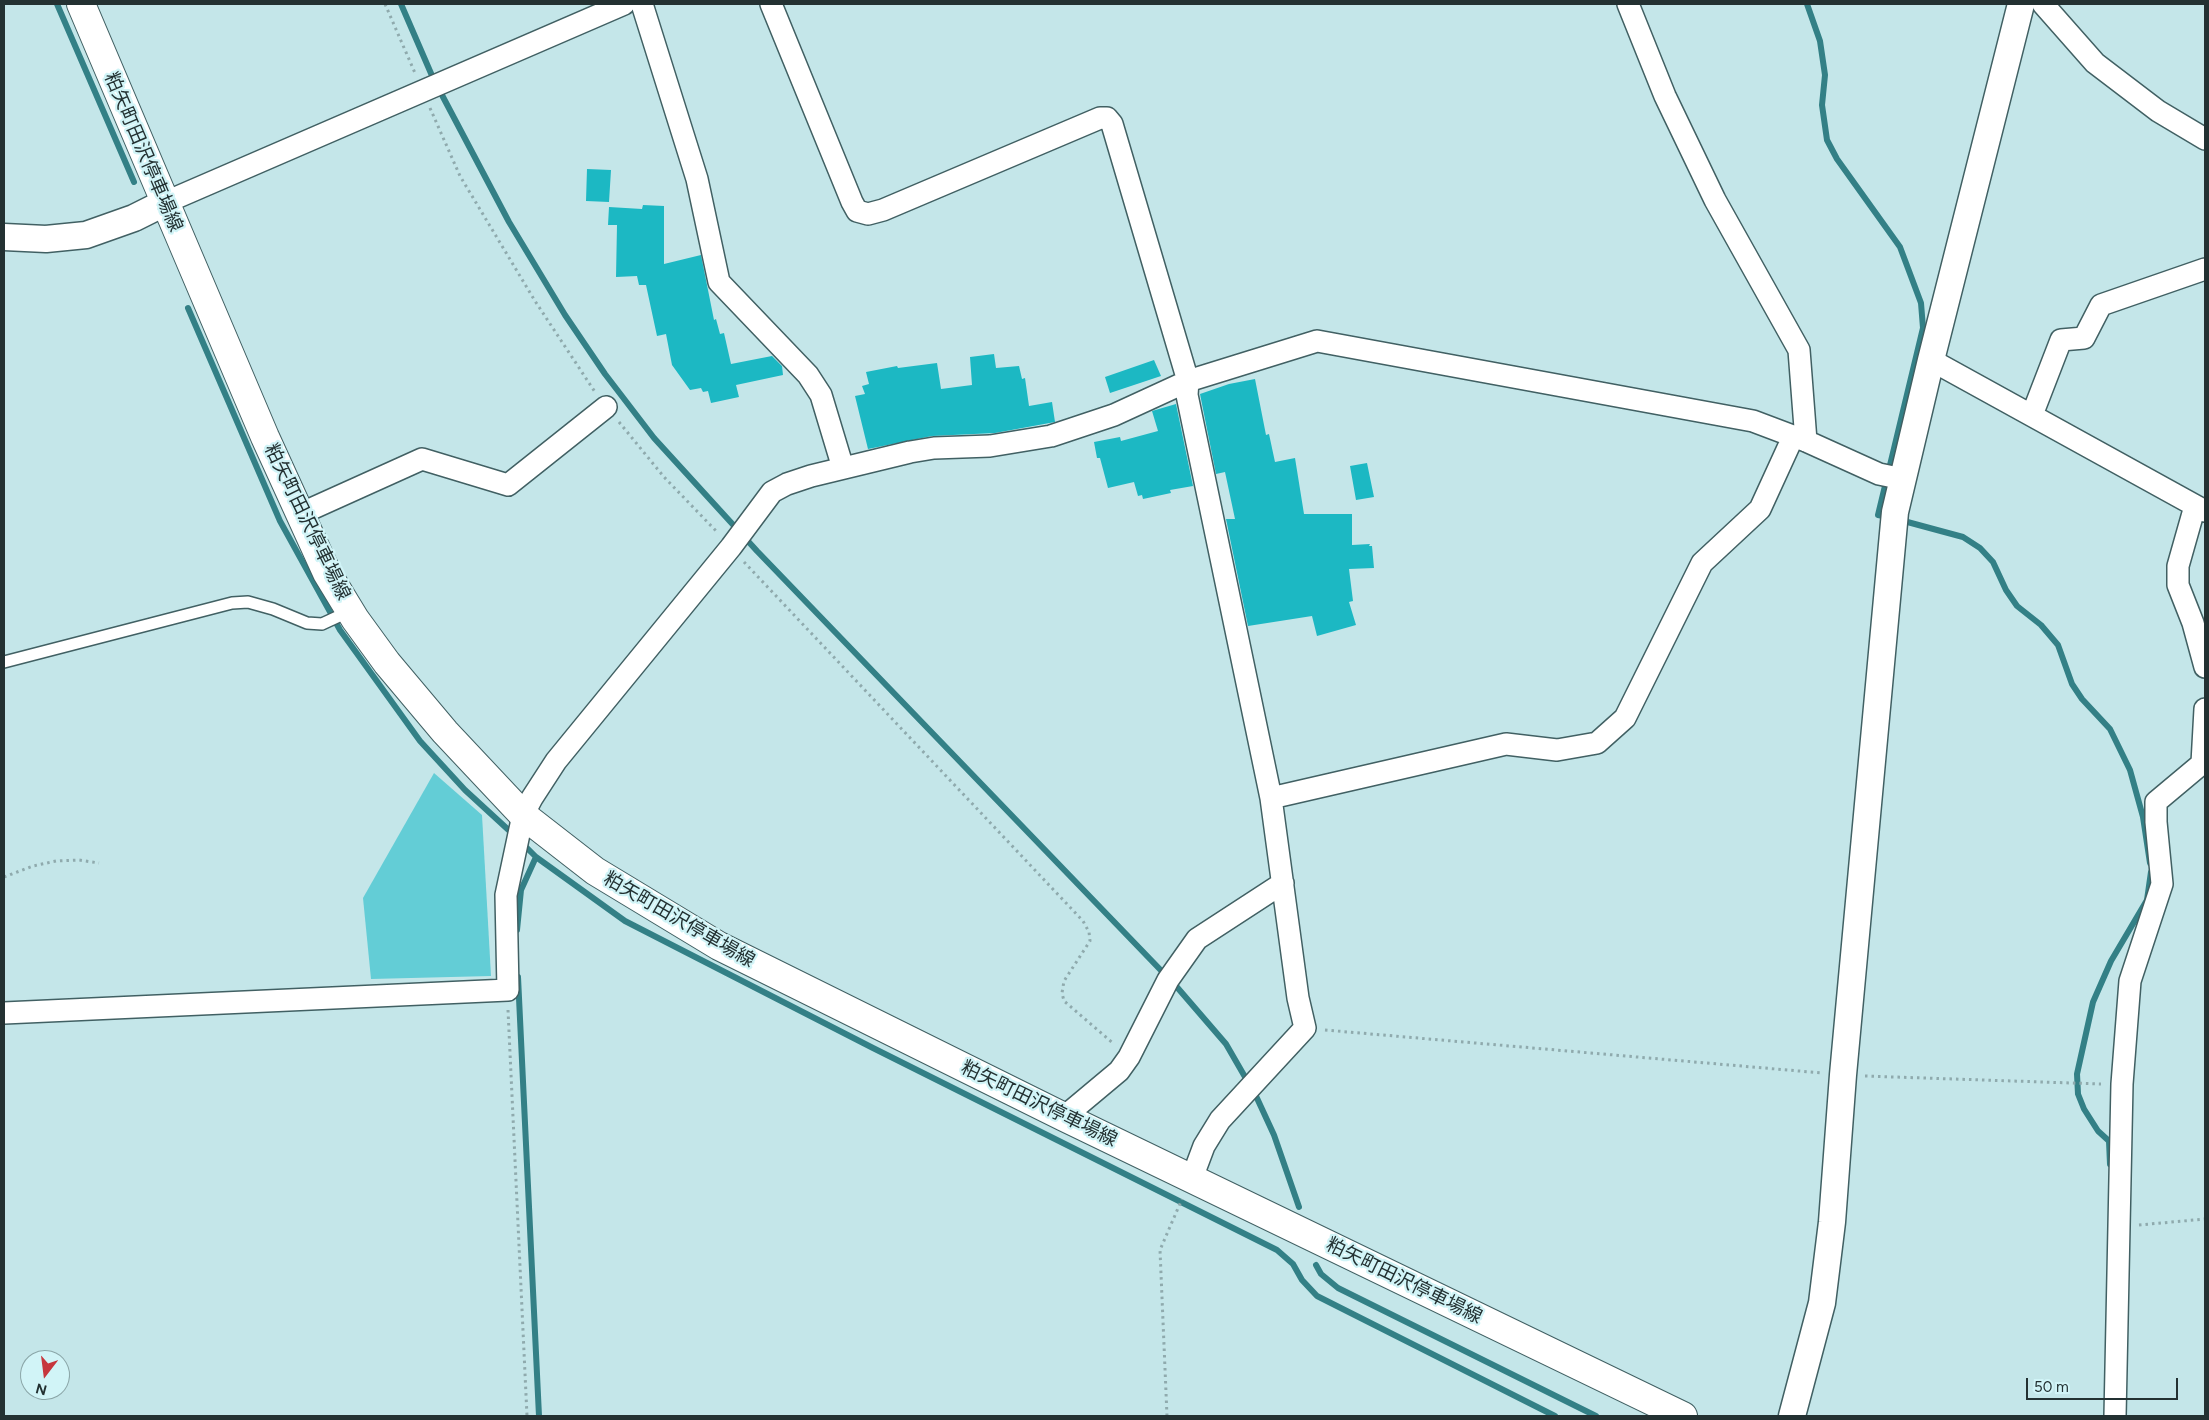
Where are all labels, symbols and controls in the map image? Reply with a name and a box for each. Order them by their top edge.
street label: 粕矢町田沢停車場線 [99,69,187,235]
street label: 粕矢町田沢停車場線 [259,440,355,604]
street label: 粕矢町田沢停車場線 [599,867,759,973]
street label: 粕矢町田沢停車場線 [957,1056,1121,1152]
street label: 粕矢町田沢停車場線 [1322,1233,1486,1329]
north arrow [20,1350,70,1400]
scale bar [2029,1368,2182,1400]
text: 50 m [2034,1378,2069,1396]
text: N [34,1379,49,1399]

